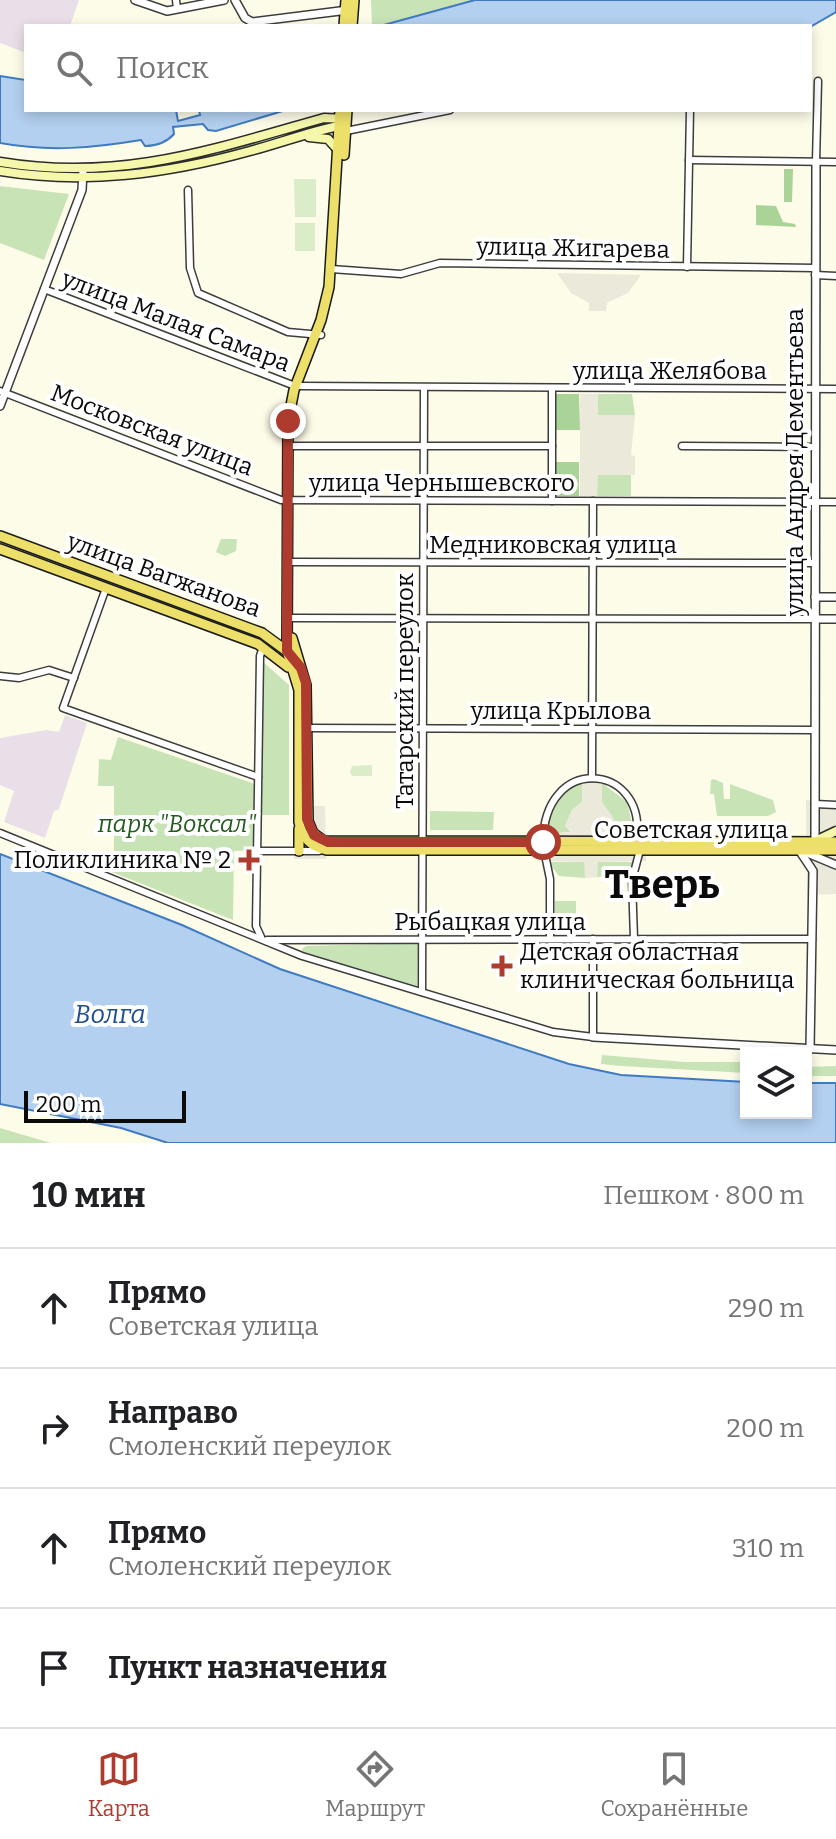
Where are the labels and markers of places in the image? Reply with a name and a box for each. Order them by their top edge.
place label: Поликлиника № 2 [14,846,231,874]
marker: Поликлиника № 2 [238,849,260,871]
place label: Детская областная клиническая больница [520,938,794,994]
marker: Детская областная клиническая больница [491,955,513,977]

